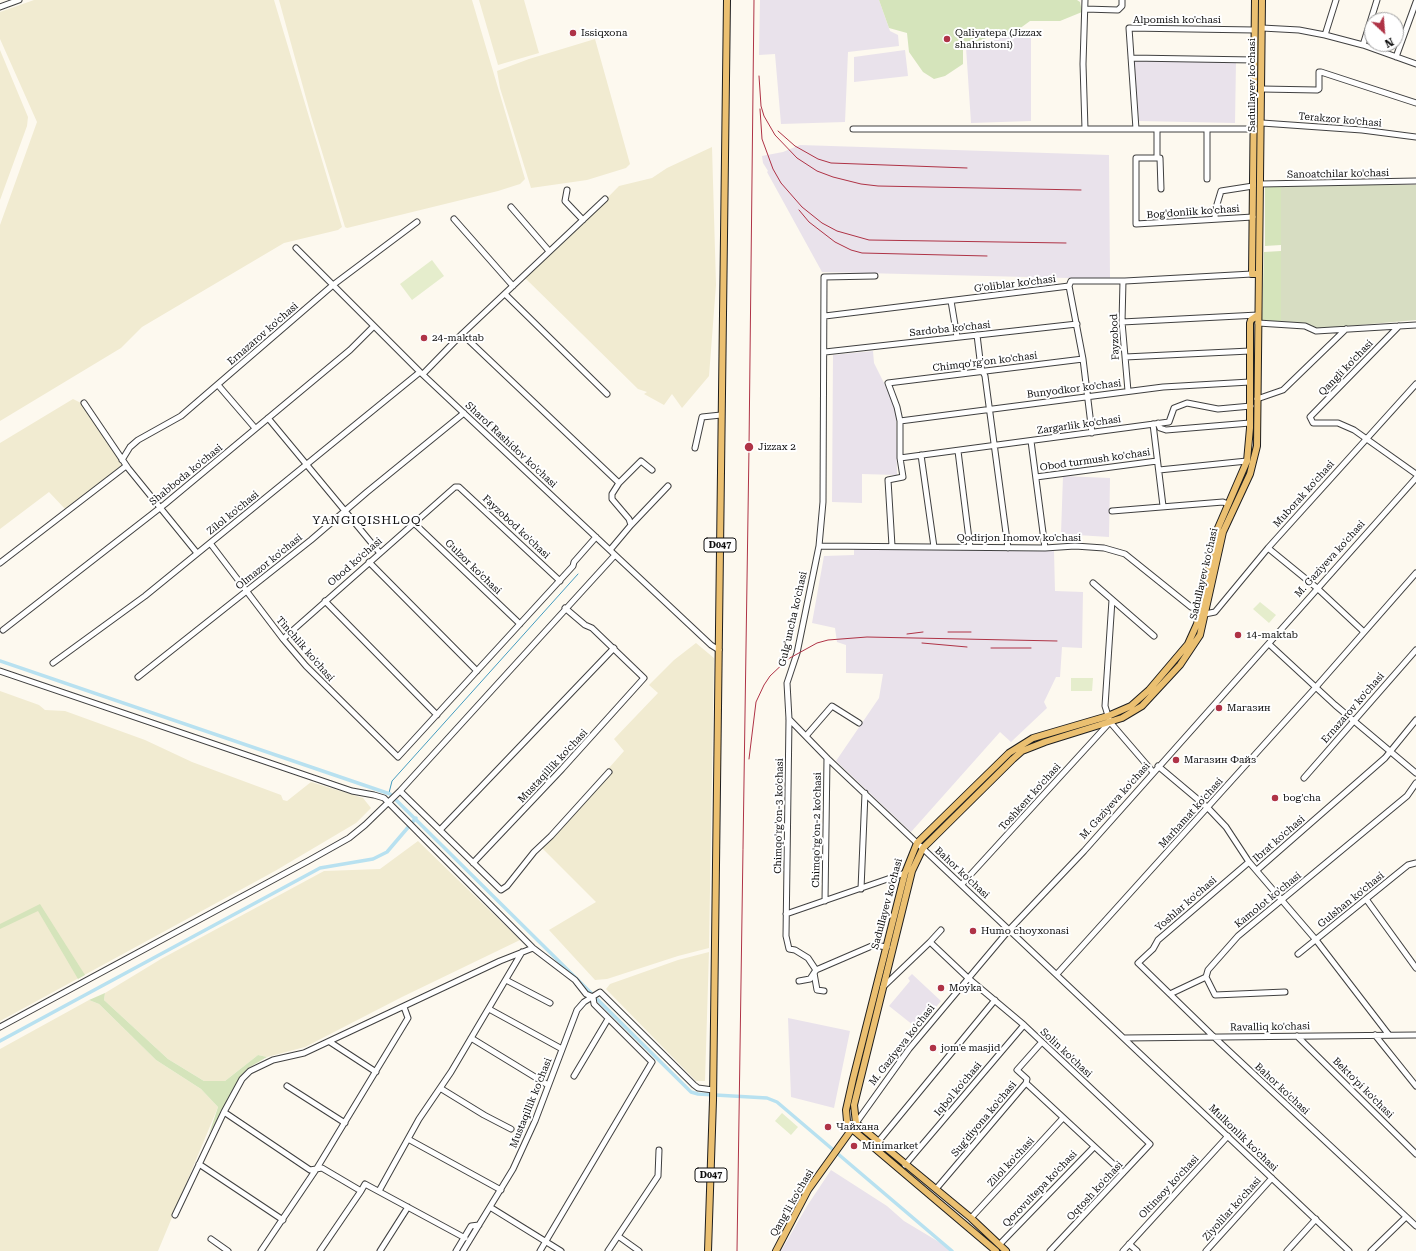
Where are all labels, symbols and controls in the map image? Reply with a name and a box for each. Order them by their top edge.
north arrow [1364,12,1404,52]
street label: Alpomish ko'chasi [1133,14,1221,26]
place label: Issiqxona [581,27,627,39]
place label: Qaliyatepa (Jizzax shahristoni) [955,27,1042,50]
marker: Issiqxona [568,28,578,38]
marker: Qaliyatepa (Jizzax shahristoni) [942,34,952,44]
text: N [1382,35,1396,50]
street label: Sadullayev ko'chasi [1246,38,1258,132]
street label: Terakzor ko'chasi [1298,110,1382,130]
street label: Sanoatchilar ko'chasi [1287,167,1389,181]
street label: Bog'donlik ko'chasi [1146,203,1240,221]
street label: G'oliblar ko'chasi [973,273,1057,295]
street label: Ernazarov ko'chasi [225,300,301,368]
street label: Fayzobod [1108,314,1122,360]
street label: Sardoba ko'chasi [909,319,991,339]
place label: 24-maktab [432,332,484,344]
marker: 24-maktab [419,333,429,343]
street label: Qangli ko'chasi [1316,338,1376,398]
street label: Chimqo'rg'on ko'chasi [932,350,1038,374]
street label: Bunyodkor ko'chasi [1026,377,1122,401]
street label: Sharof Rashidov ko'chasi [463,399,559,491]
street label: Zargarlik ko'chasi [1036,413,1122,437]
marker: Jizzax 2 [743,441,755,453]
place label: Jizzax 2 [758,441,796,453]
street label: Shabboda ko'chasi [147,442,225,508]
street label: Obod turmush ko'chasi [1039,446,1151,474]
street label: Muborak ko'chasi [1271,458,1337,530]
street label: Zilol ko'chasi [205,488,261,538]
street label: Fayzobod ko'chasi [480,493,552,561]
district label: YANGIQISHLOQ [312,513,422,527]
street label: M. Gaziyeva ko'chasi [1292,518,1368,600]
street label: Sadullayev ko'chasi [1188,527,1220,621]
street label: Olmazor ko'chasi [233,532,305,592]
street label: Qodirjon Inomov ko'chasi [957,532,1081,544]
street label: Obod ko'chasi [325,535,385,589]
street label: Gulzor ko'chasi [442,537,504,597]
road number: D047 [704,538,736,552]
street label: Gulg'uncha ko'chasi [776,570,810,668]
street label: Tinchlik ko'chasi [274,614,336,684]
place label: 14-maktab [1246,629,1298,641]
marker: 14-maktab [1233,630,1243,640]
street label: Ernazarov ko'chasi [1319,670,1387,746]
place label: Магазин [1227,702,1271,714]
marker: Магазин [1214,703,1224,713]
street label: Mustaqillik ko'chasi [516,727,590,805]
place label: Магазин Файз [1184,754,1256,766]
marker: Магазин Файз [1171,755,1181,765]
street label: Chimqo'rg'on-3 ko'chasi [772,758,786,874]
street label: M. Gaziyeva ko'chasi [1077,760,1153,842]
street label: Toshkent ko'chasi [997,761,1063,833]
street label: Chimqo'rg'on-2 ko'chasi [810,772,824,888]
street label: Marhamat ko'chasi [1156,775,1226,851]
place label: bog'cha [1283,792,1321,804]
marker: bog'cha [1270,793,1280,803]
street label: Ibrat ko'chasi [1251,813,1307,865]
street label: Bahor ko'chasi [932,845,992,901]
street label: Sadullayev ko'chasi [869,857,905,951]
street label: Kamolot ko'chasi [1232,869,1304,931]
street label: Gulshan ko'chasi [1315,870,1387,930]
street label: Yoshlar ko'chasi [1153,874,1219,934]
place label: Humo choyxonasi [981,925,1069,937]
marker: Humo choyxonasi [968,926,978,936]
place label: Moyka [949,982,982,994]
marker: Moyka [936,983,946,993]
street label: M. Gaziyeva ko'chasi [867,1002,937,1088]
street label: Ravalliq ko'chasi [1230,1020,1310,1034]
street label: Solin ko'chasi [1038,1026,1094,1080]
place label: jom'e masjid [941,1042,1000,1054]
marker: jom'e masjid [928,1043,938,1053]
street label: Bekto'pi ko'chasi [1330,1055,1396,1121]
street label: Mustaqillik ko'chasi [507,1056,555,1150]
street label: Iqbol ko'chasi [932,1059,984,1119]
street label: Bahor ko'chasi [1252,1061,1312,1117]
street label: Sug'diyona ko'chasi [949,1079,1019,1159]
street label: Mulkonlik ko'chasi [1206,1102,1280,1174]
place label: Чайхана [836,1121,879,1133]
marker: Чайхана [823,1122,833,1132]
street label: Zilol ko'chasi [985,1135,1037,1189]
place label: Minimarket [862,1140,918,1152]
marker: Minimarket [849,1141,859,1151]
street label: Qorovultepa ko'chasi [1000,1148,1080,1230]
street label: Oltinsoy ko'chasi [1137,1153,1201,1221]
street label: Oqtosh ko'chasi [1064,1159,1126,1223]
street label: Qang'li ko'chasi [768,1167,816,1239]
road number: D047 [695,1168,727,1182]
street label: Ziyolilar ko'chasi [1200,1175,1264,1243]

